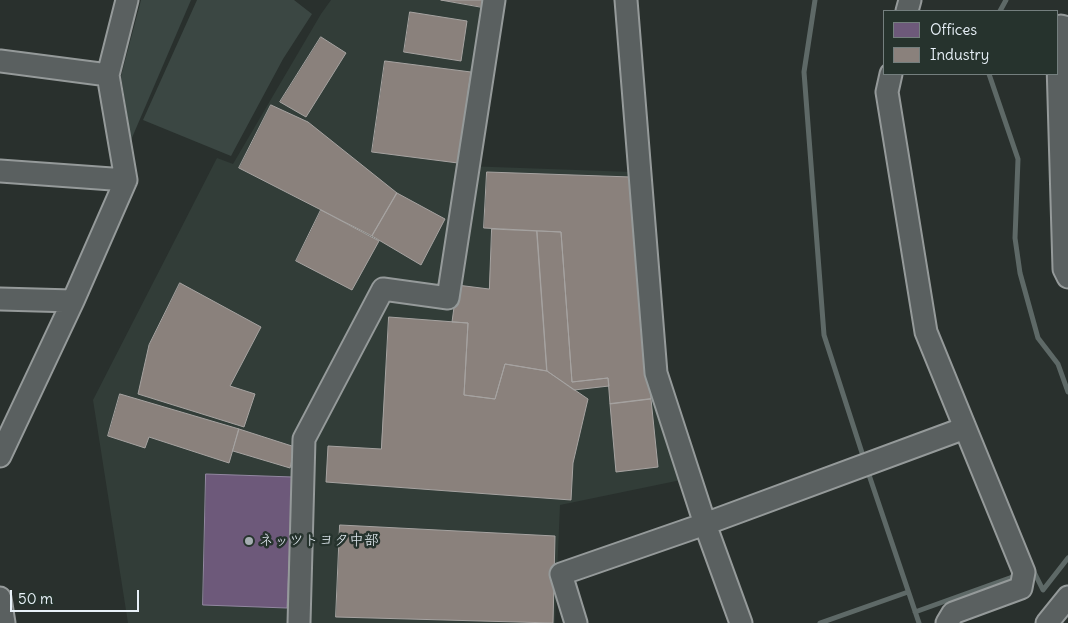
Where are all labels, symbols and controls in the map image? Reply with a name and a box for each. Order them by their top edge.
legend [883,10,1058,75]
text: Offices [930,20,977,39]
text: Industry [930,45,989,64]
place label: ネッツトヨタ中部 [259,532,379,550]
marker: ネッツトヨタ中部 [243,535,255,547]
scale bar [12,580,141,612]
text: 50 m [18,589,53,608]

